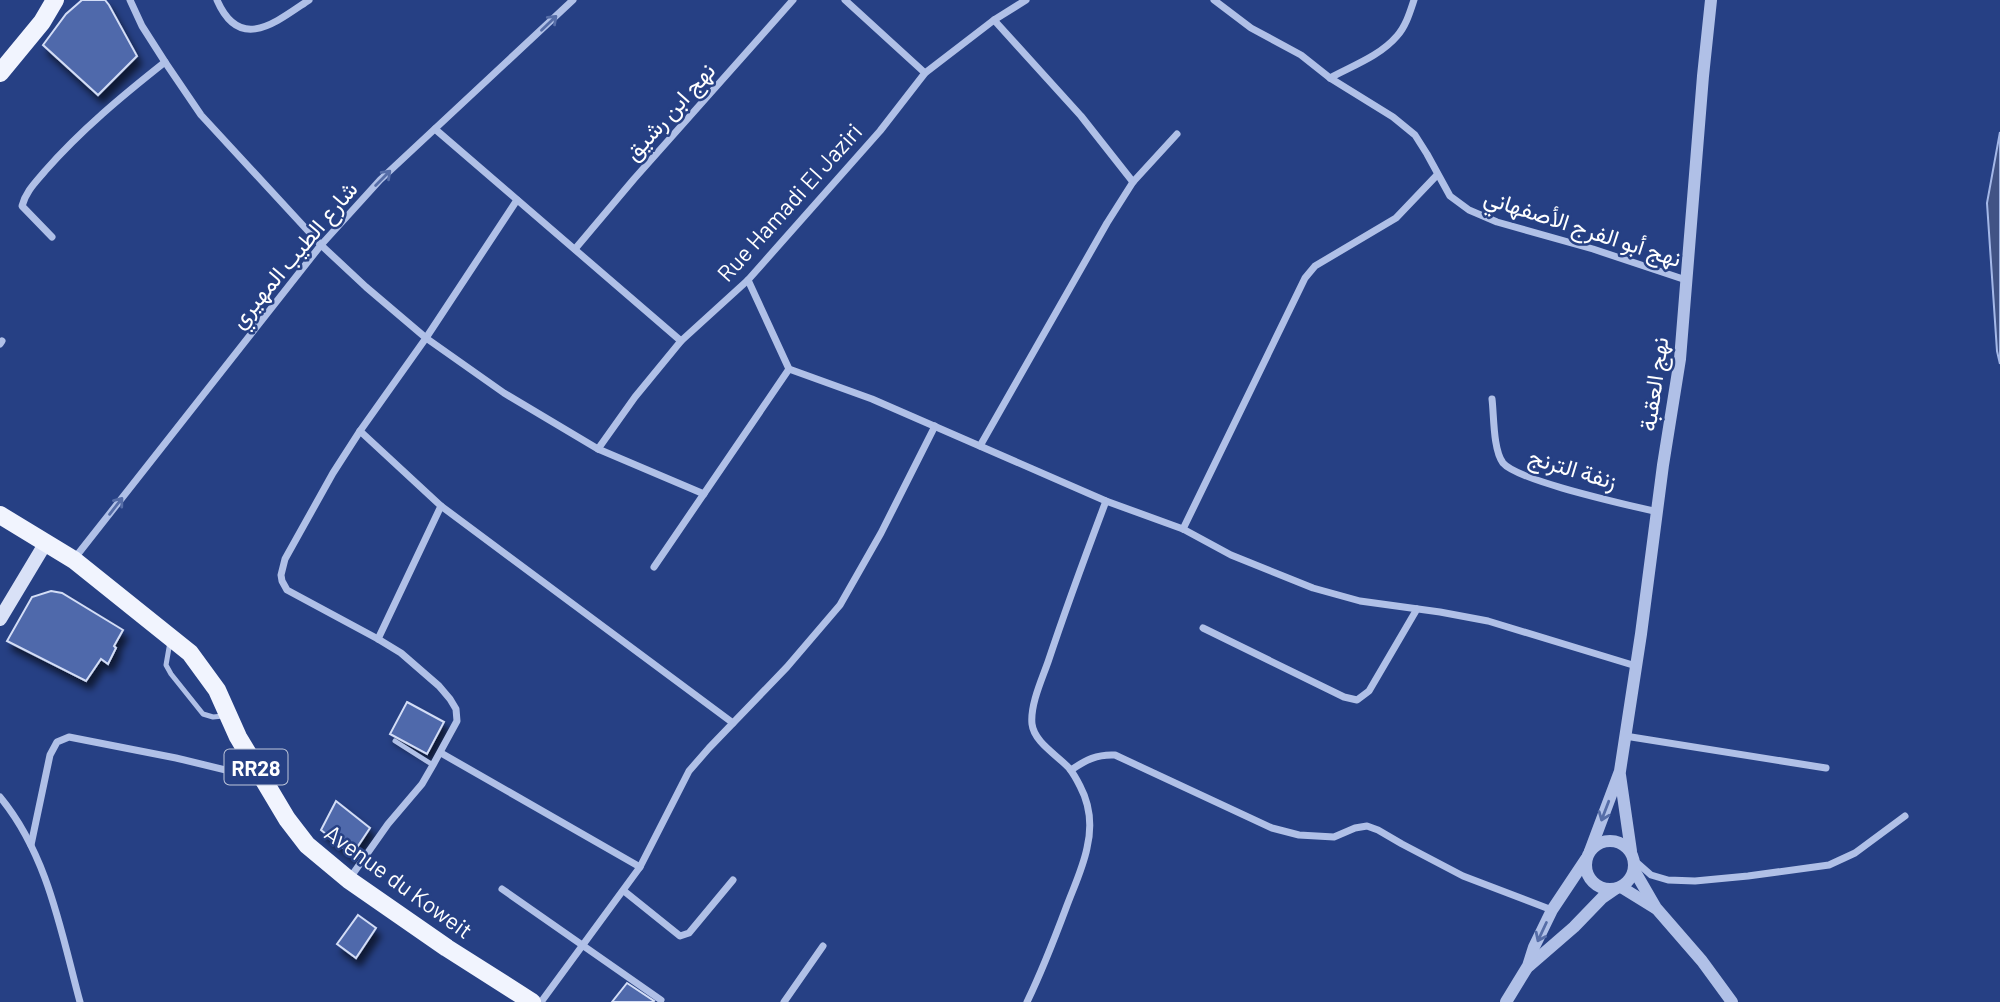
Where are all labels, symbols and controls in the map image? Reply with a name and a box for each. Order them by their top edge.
one-way arrow [540,14,557,31]
street label: نهج ابن رشيق [618,56,722,168]
street label: Rue Hamadi El Jaziri [711,117,867,287]
one-way arrow [374,169,391,186]
street label: شارع الطيب المهيري [223,175,367,337]
street label: نهج أبو الفرج الأصفهاني [1479,182,1685,278]
street label: نهج العقبة [1633,335,1676,433]
street label: زنفة الترنج [1525,441,1620,498]
one-way arrow [108,497,123,516]
road number: RR28 [224,750,288,784]
one-way arrow [1598,800,1610,821]
street label: Avenue du Koweit [320,818,478,944]
one-way arrow [1534,921,1548,942]

